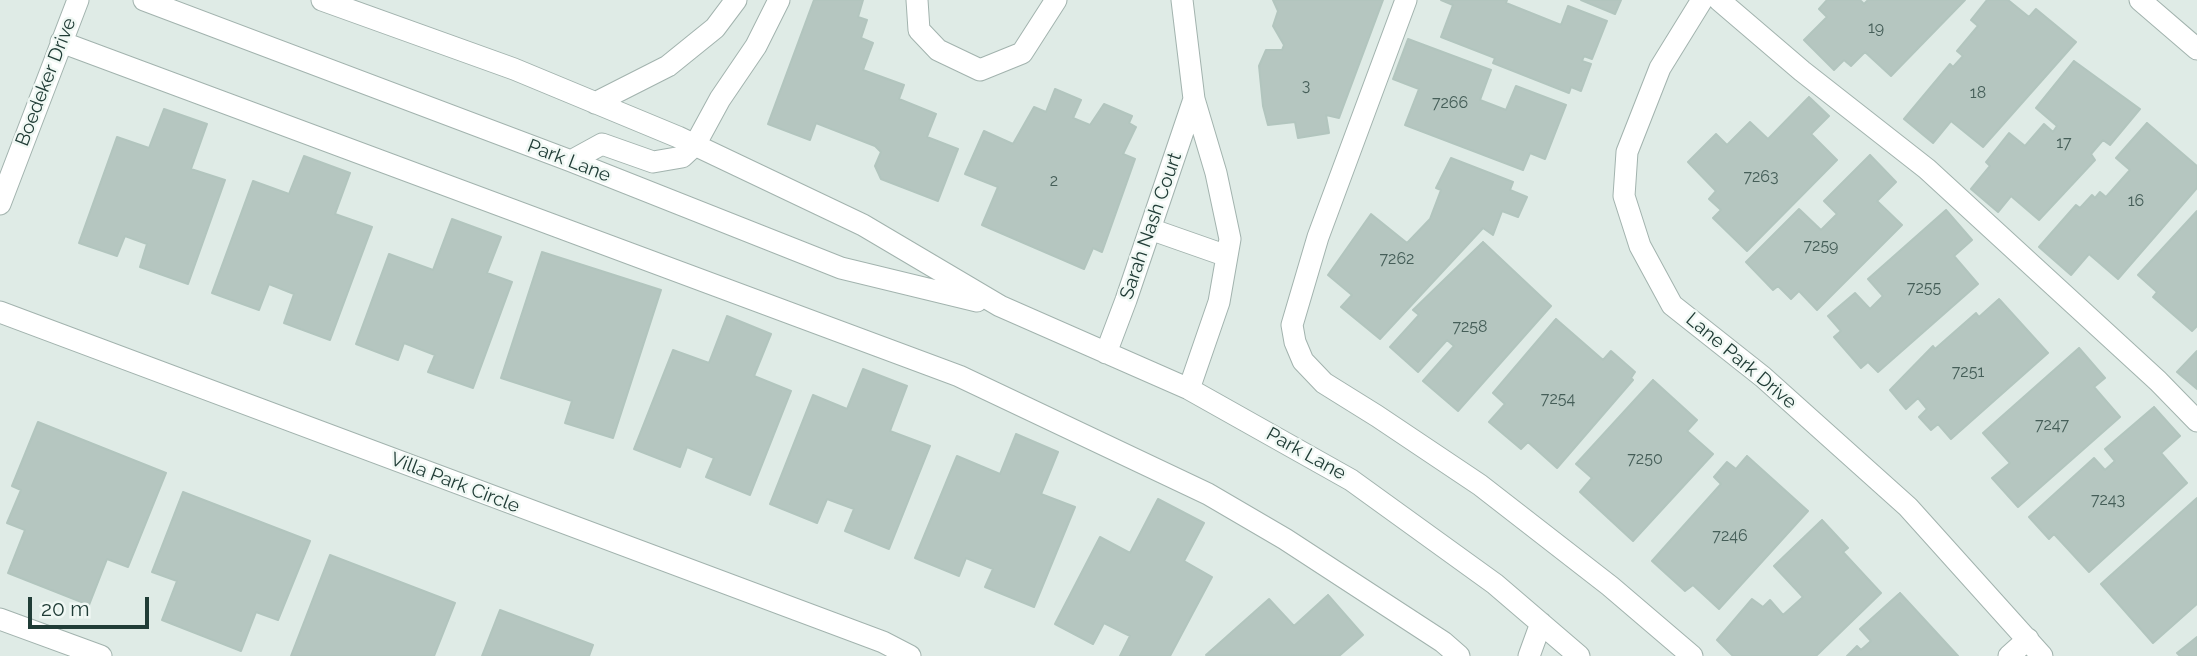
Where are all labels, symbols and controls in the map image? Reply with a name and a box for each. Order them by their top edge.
street label: Boedeker Drive [11,15,81,149]
house number: 19 [1868,18,1884,38]
house number: 3 [1302,76,1310,96]
house number: 18 [1970,83,1986,103]
house number: 7266 [1432,93,1468,113]
house number: 17 [2056,133,2072,153]
street label: Park Lane [524,135,614,187]
street label: Sarah Nash Court [1115,150,1187,302]
house number: 7263 [1743,167,1779,187]
house number: 2 [1050,171,1058,191]
house number: 16 [2128,191,2144,211]
house number: 7259 [1804,236,1838,256]
house number: 7262 [1380,249,1414,269]
house number: 7255 [1907,278,1941,298]
street label: Lane Park Drive [1681,308,1801,414]
house number: 7258 [1452,317,1488,337]
house number: 7251 [1952,362,1984,382]
house number: 7254 [1541,389,1575,409]
house number: 7247 [2035,415,2069,435]
street label: Park Lane [1262,423,1350,485]
street label: Villa Park Circle [387,448,523,518]
house number: 7250 [1627,449,1663,469]
house number: 7243 [2091,490,2125,510]
house number: 7246 [1712,526,1748,546]
scale bar [32,582,152,626]
text: 20 m [41,596,89,621]

